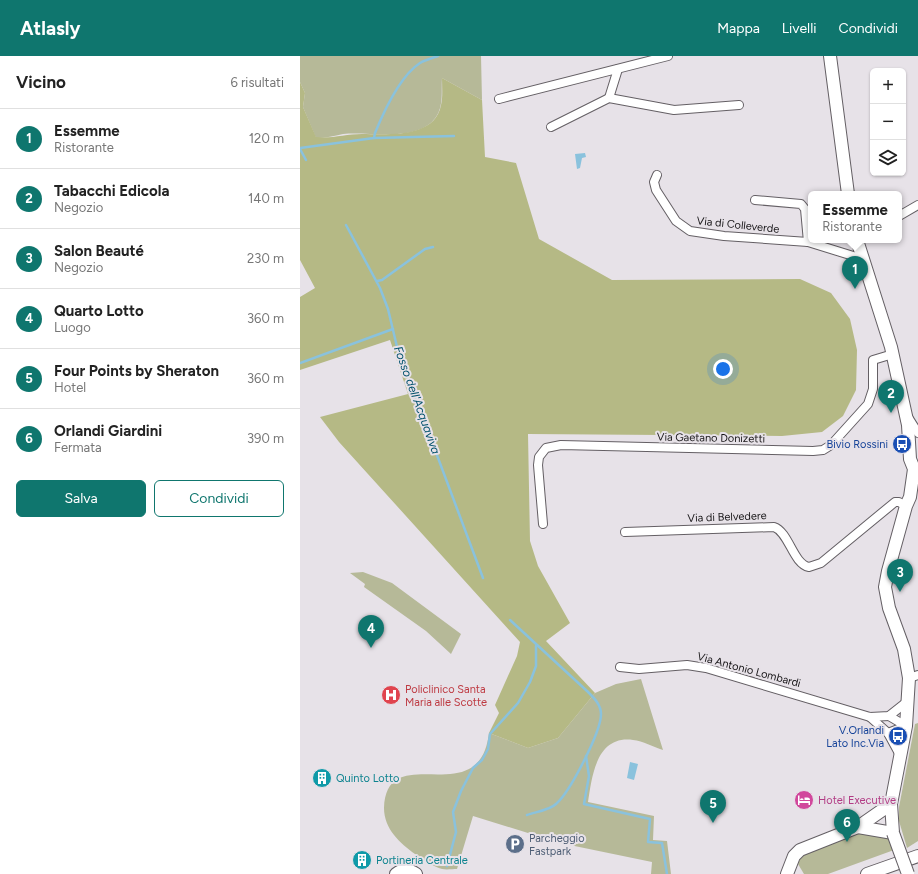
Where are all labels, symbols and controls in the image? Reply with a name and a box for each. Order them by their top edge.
text: Atlasly [20,17,80,40]
text: Mappa [717,20,760,37]
text: Livelli [782,20,817,37]
text: Condividi [839,20,898,37]
map controls [870,68,906,176]
button: + [870,68,906,104]
text: Vicino [16,72,66,92]
text: 6 risultati [230,75,284,90]
button: − [870,104,906,140]
text: Essemme [54,122,120,140]
text: 1 [26,131,32,146]
text: 120 m [249,131,284,146]
text: Ristorante [54,140,114,155]
button: layers [870,140,906,176]
text: Tabacchi Edicola [54,182,169,200]
text: 2 [25,191,33,206]
text: 140 m [248,191,284,206]
popup [808,191,902,243]
text: Negozio [54,200,103,215]
text: Essemme [822,201,888,219]
street label: Via di Colleverde [696,214,780,236]
text: Ristorante [822,219,882,234]
text: Salon Beauté [54,242,144,260]
text: 3 [25,251,33,266]
text: 230 m [247,251,284,266]
pin: 1 [842,256,868,289]
text: Negozio [54,260,103,275]
text: Quarto Lotto [54,302,144,320]
text: 4 [25,311,33,326]
text: 360 m [247,311,284,326]
text: Luogo [54,320,91,335]
water label: Fosso dell'Acquaviva [391,344,443,456]
your location [713,359,733,379]
text: Four Points by Sheraton [54,362,219,380]
text: 5 [25,371,33,386]
text: 360 m [247,371,284,386]
text: Hotel [54,380,86,395]
pin: 2 [878,380,904,413]
text: Orlandi Giardini [54,422,162,440]
text: 6 [25,431,33,446]
text: 390 m [247,431,284,446]
street label: Via Gaetano Donizetti [657,431,765,445]
bus stop icon: Bivio Rossini [891,433,913,455]
place label: Bivio Rossini [827,438,888,451]
text: Fermata [54,440,102,455]
button: Salva [16,480,146,517]
button: Condividi [154,480,284,517]
street label: Via di Belvedere [687,509,767,525]
pin: 3 [887,559,913,592]
pin: 4 [358,615,384,648]
street label: Via Antonio Lombardi [696,650,802,690]
place label: Policlinico Santa Maria alle Scotte [405,683,487,709]
hospital icon: Policlinico Santa Maria alle Scotte [380,684,402,706]
place label: V.Orlandi Lato Inc.Via [826,724,884,750]
bus stop icon: V.Orlandi Lato Inc.Via [887,725,909,747]
building icon: Quinto Lotto [311,767,333,789]
place label: Quinto Lotto [336,772,399,785]
hotel icon: Hotel Executive [793,789,815,811]
pin: 5 [700,790,726,823]
place label: Hotel Executive [818,794,896,807]
pin: 6 [834,809,860,842]
place label: Parcheggio Fastpark [529,832,585,858]
parking icon: Parcheggio Fastpark [504,833,526,855]
building icon: Portineria Centrale [351,849,373,871]
place label: Portineria Centrale [376,854,468,867]

